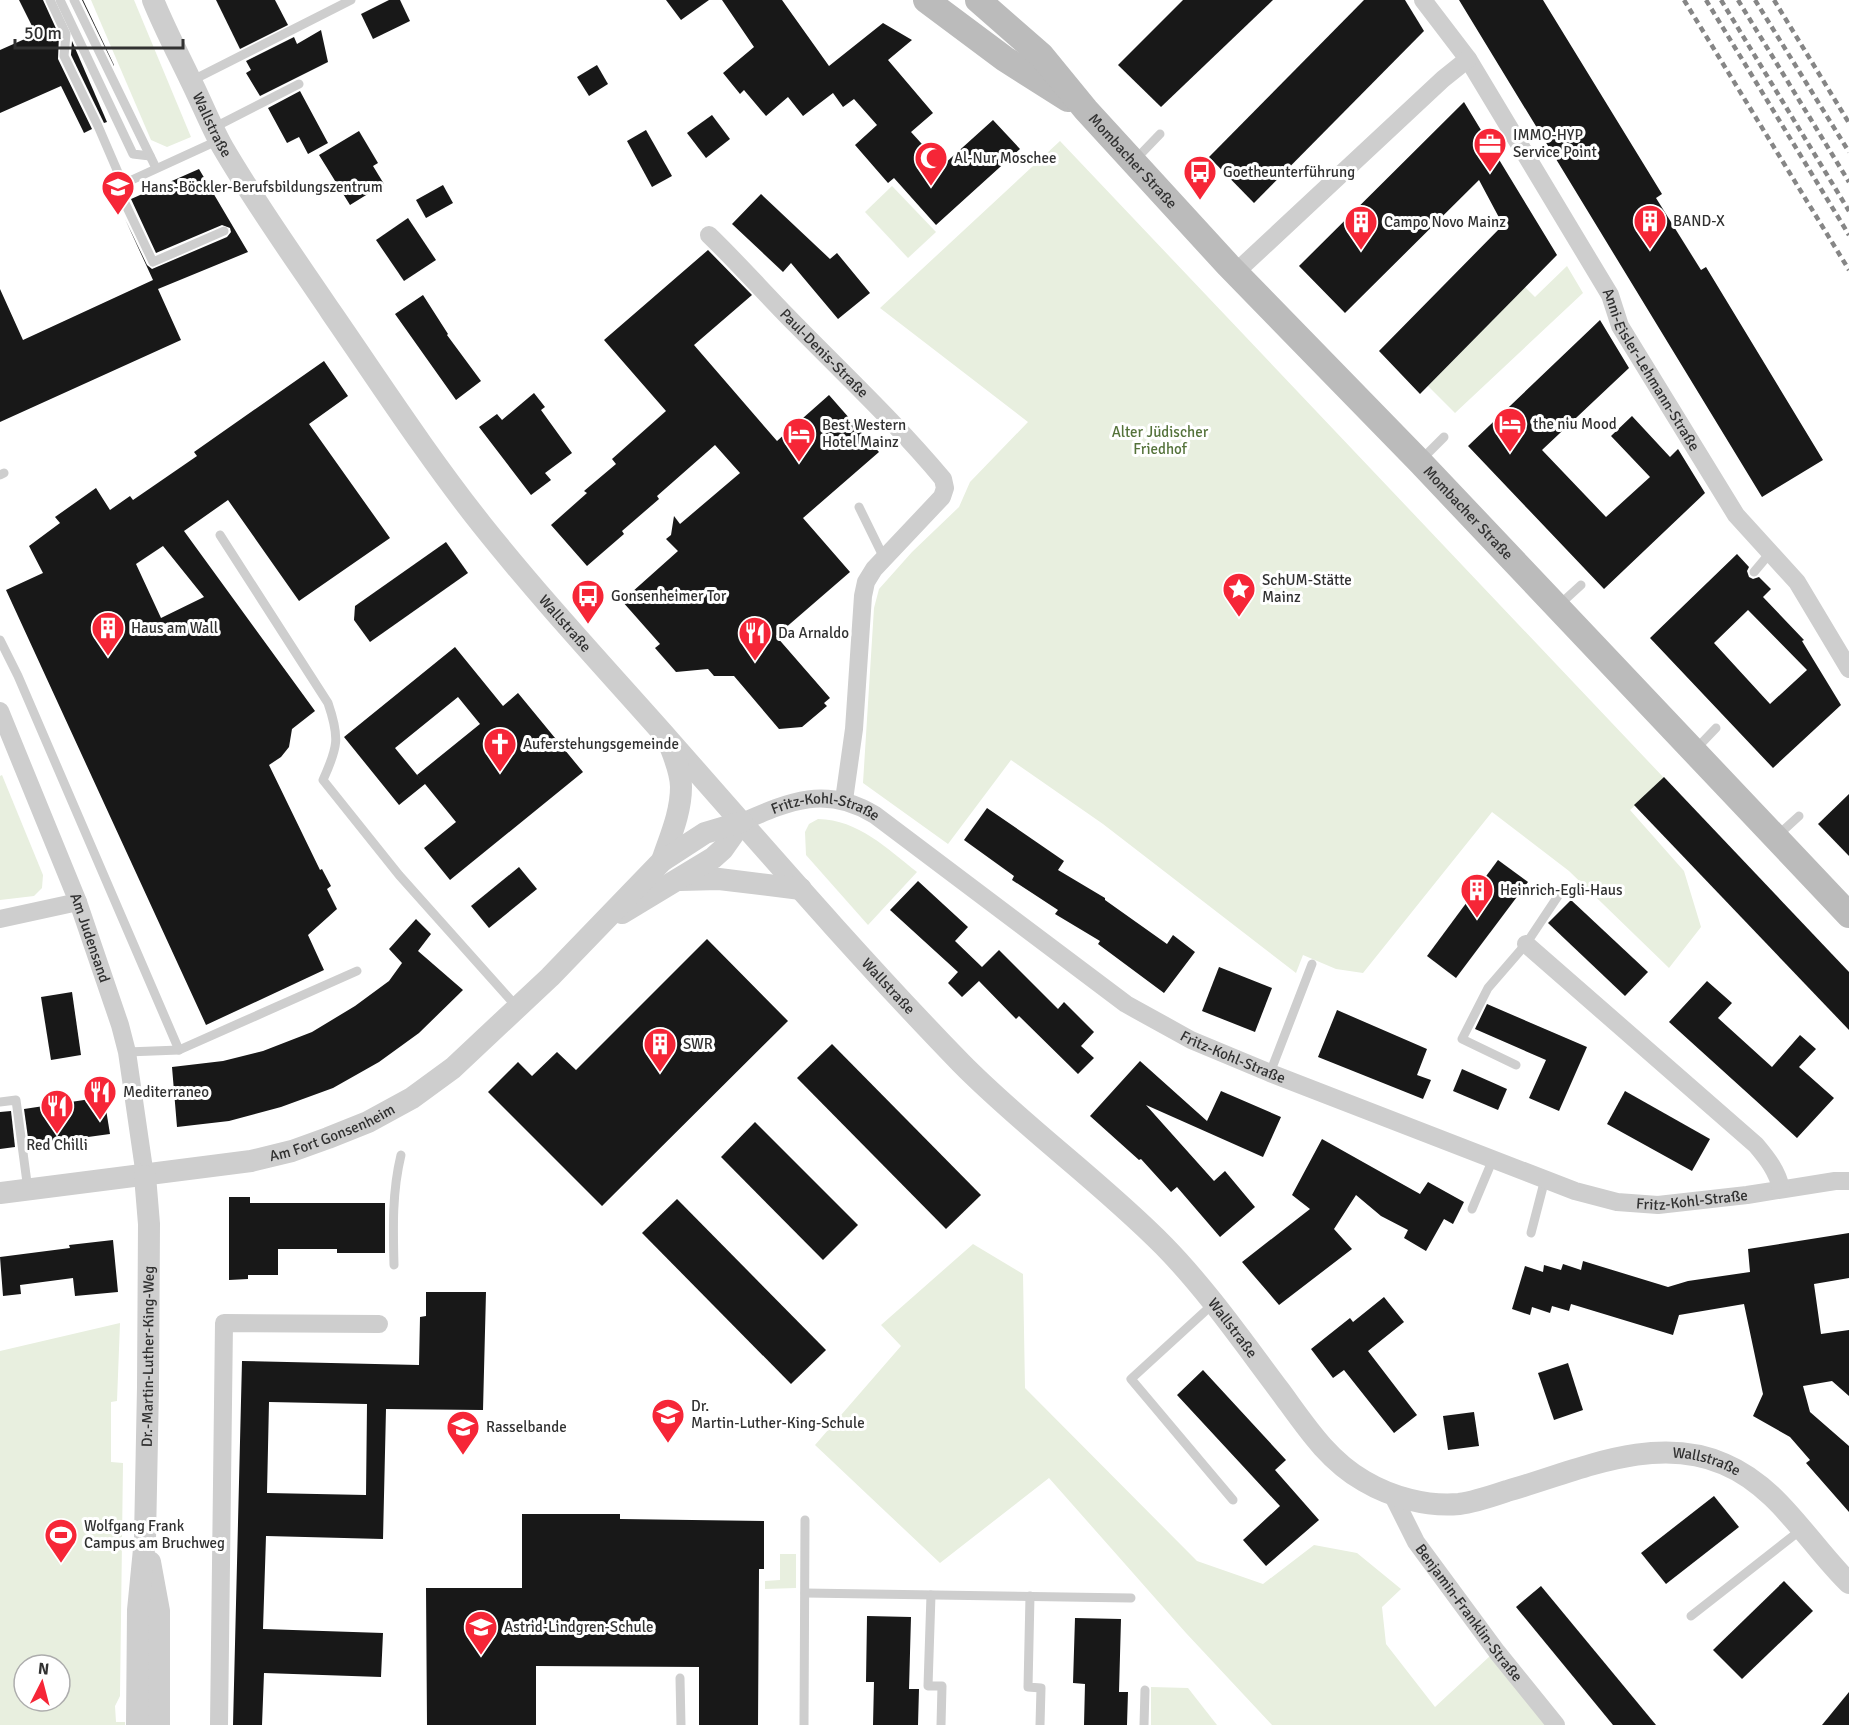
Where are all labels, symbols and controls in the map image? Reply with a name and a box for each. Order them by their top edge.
scale bar [15,12,183,50]
text: 50 m [24,22,62,44]
street label: Wallstraße [189,89,236,161]
street label: Mombacher Straße [1085,110,1181,212]
office icon: IMMO-HYP Service Point [1472,126,1508,173]
place label: IMMO-HYP Service Point [1513,126,1597,161]
mosque icon: Al-Nur Moschee [913,140,949,187]
place label: Al-Nur Moschee [954,149,1056,167]
bus stop icon: Goetheunterführung [1182,154,1218,201]
place label: Goetheunterführung [1223,163,1355,181]
school or university icon: Hans-Böckler-Berufsbildungszentrum [100,169,136,216]
place label: Hans-Böckler-Berufsbildungszentrum [141,178,383,196]
building icon: BAND-X [1632,203,1668,250]
building icon: Campo Novo Mainz [1343,204,1379,251]
place label: BAND-X [1673,212,1725,230]
place label: Campo Novo Mainz [1384,213,1506,231]
street label: Anni-Eisler-Lehmann-Straße [1599,284,1704,454]
street label: Paul-Denis-Straße [776,305,872,402]
hotel icon: the niu Mood [1492,406,1528,453]
place label: the niu Mood [1533,415,1617,433]
hotel icon: Best Western Hotel Mainz [781,416,817,463]
place label: Best Western Hotel Mainz [822,416,906,451]
park label: Alter Jüdischer Friedhof [1112,423,1209,458]
street label: Mombacher Straße [1419,462,1517,564]
place icon: SchUM-Stätte Mainz [1221,571,1257,618]
place label: SchUM-Stätte Mainz [1262,571,1352,606]
bus stop icon: Gonsenheimer Tor [570,578,606,625]
place label: Gonsenheimer Tor [611,587,727,605]
street label: Wallstraße [535,591,595,656]
building icon: Haus am Wall [90,610,126,657]
restaurant icon: Da Arnaldo [737,615,773,662]
place label: Haus am Wall [131,619,218,637]
place label: Da Arnaldo [778,624,849,642]
church icon: Auferstehungsgemeinde [482,726,518,773]
place label: Auferstehungsgemeinde [523,735,679,753]
street label: Fritz-Kohl-Straße [768,789,884,825]
building icon: Heinrich-Egli-Haus [1459,872,1495,919]
place label: Heinrich-Egli-Haus [1500,881,1623,899]
street label: Am Judensand [66,890,114,985]
street label: Wallstraße [858,954,919,1018]
building icon: SWR [642,1026,678,1073]
street label: Fritz-Kohl-Straße [1177,1027,1288,1087]
place label: SWR [683,1035,713,1053]
restaurant icon: Mediterraneo [82,1074,118,1121]
place label: Mediterraneo [123,1083,209,1101]
restaurant icon: Red Chilli [39,1088,75,1135]
street label: Am Fort Gonsenheim [267,1100,398,1165]
place label: Red Chilli [26,1136,88,1154]
street label: Fritz-Kohl-Straße [1635,1186,1749,1214]
street label: Dr.-Martin-Luther-King-Weg [138,1266,158,1447]
street label: Wallstraße [1204,1294,1261,1361]
school or university icon: Dr. Martin-Luther-King-Schule [650,1397,686,1444]
place label: Dr. Martin-Luther-King-Schule [691,1397,865,1432]
school or university icon: Rasselbande [445,1409,481,1456]
place label: Rasselbande [486,1418,567,1436]
street label: Wallstraße [1672,1443,1744,1480]
sports icon: Wolfgang Frank Campus am Bruchweg [43,1517,79,1564]
place label: Wolfgang Frank Campus am Bruchweg [84,1517,225,1552]
street label: Benjamin-Franklin-Straße [1411,1540,1526,1685]
school or university icon: Astrid-Lindgren-Schule [463,1609,499,1656]
place label: Astrid-Lindgren-Schule [504,1618,653,1636]
north arrow [12,1653,72,1713]
text: N [37,1659,50,1680]

